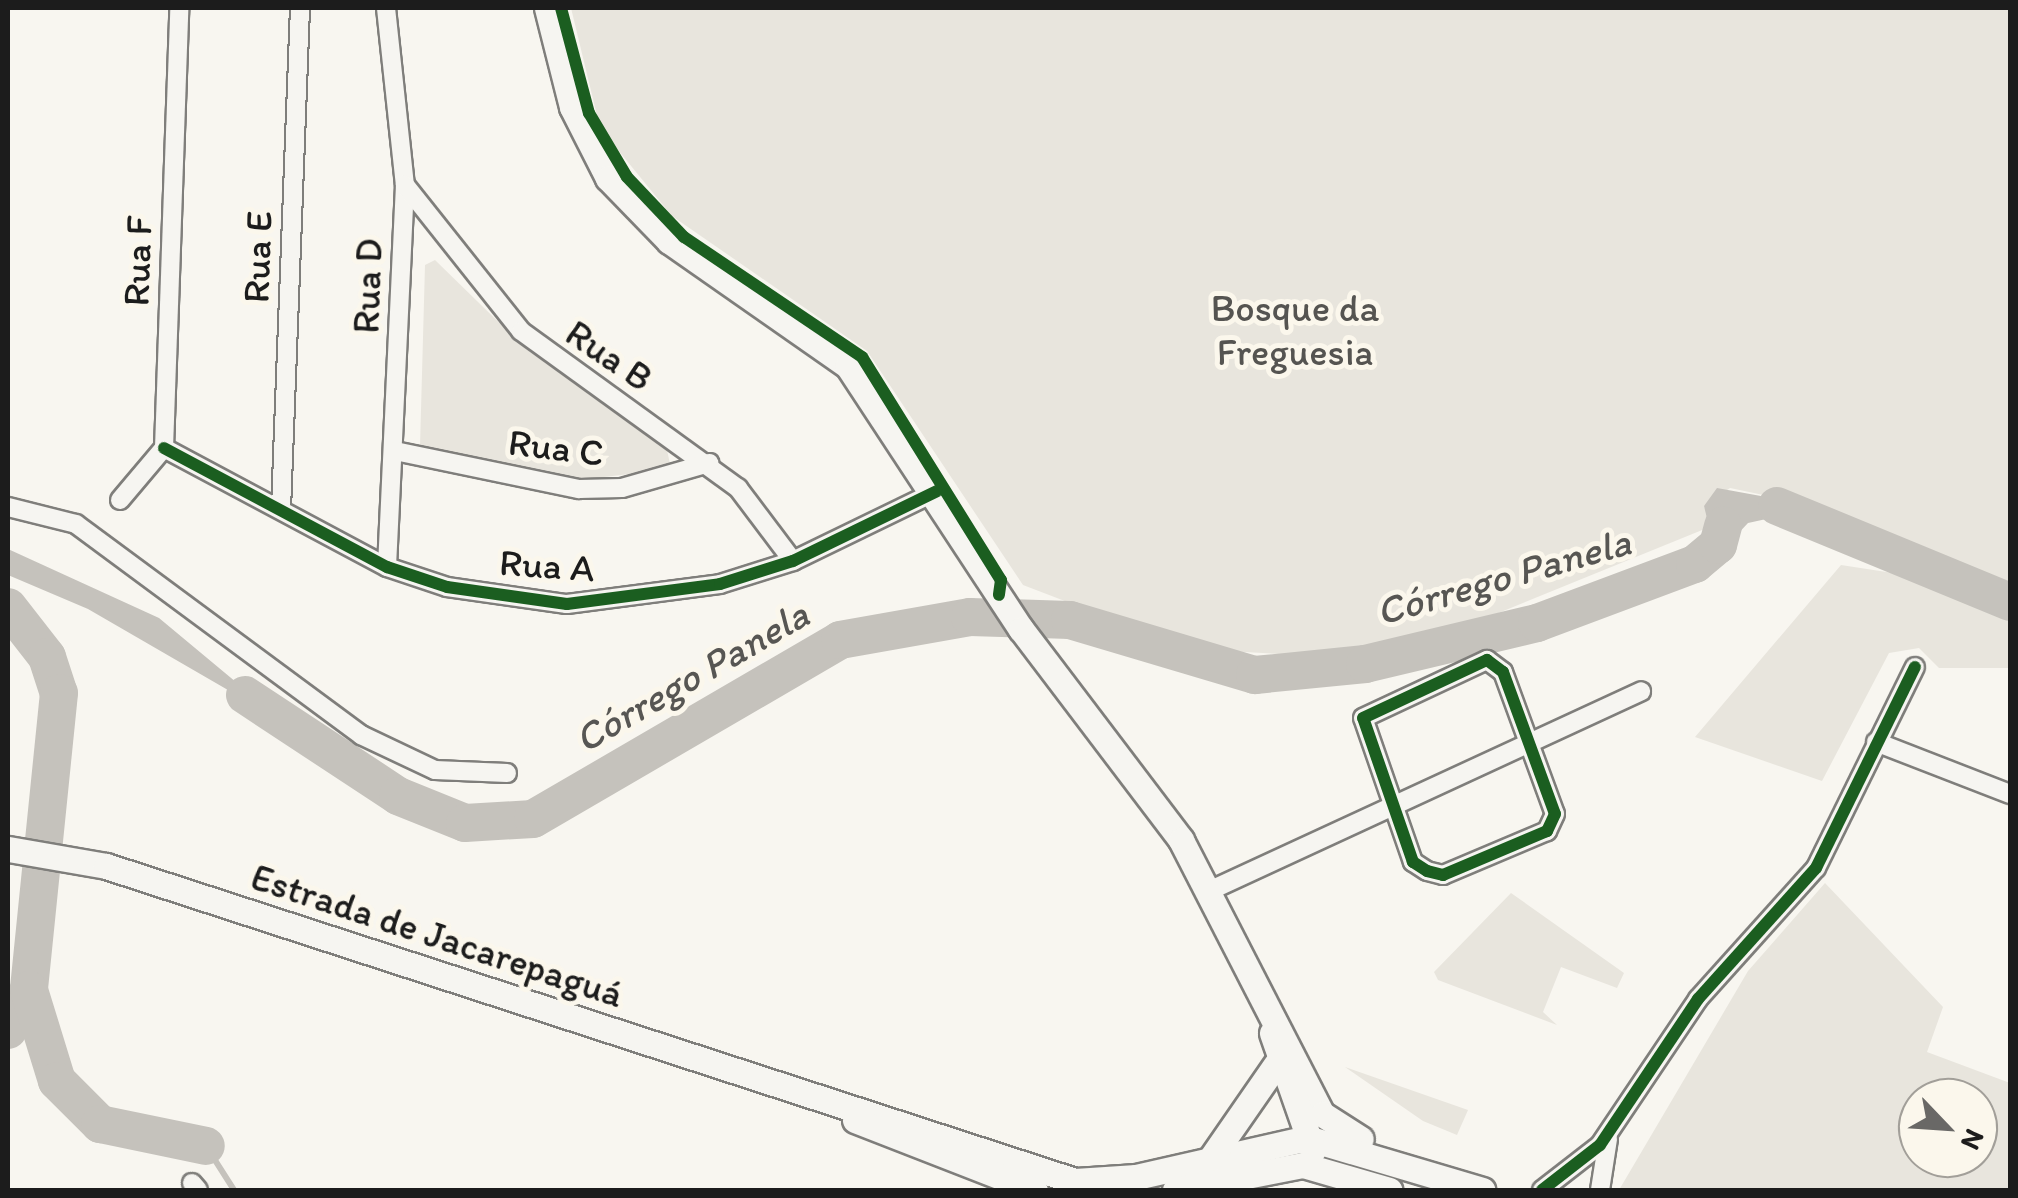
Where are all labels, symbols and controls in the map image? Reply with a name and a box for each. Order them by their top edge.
street label: Rua E [234,210,282,304]
street label: Rua F [114,215,162,307]
street label: Rua D [344,237,392,335]
park label: Bosque da Freguesia [1211,286,1379,376]
street label: Rua B [557,310,661,402]
street label: Rua C [506,420,606,476]
water label: Córrego Panela [1370,517,1636,635]
street label: Rua A [498,540,596,592]
water label: Córrego Panela [565,590,817,762]
street label: Estrada de Jacarepaguá [245,854,629,1018]
north arrow [1898,1078,1998,1178]
text: N [1954,1124,1993,1156]

